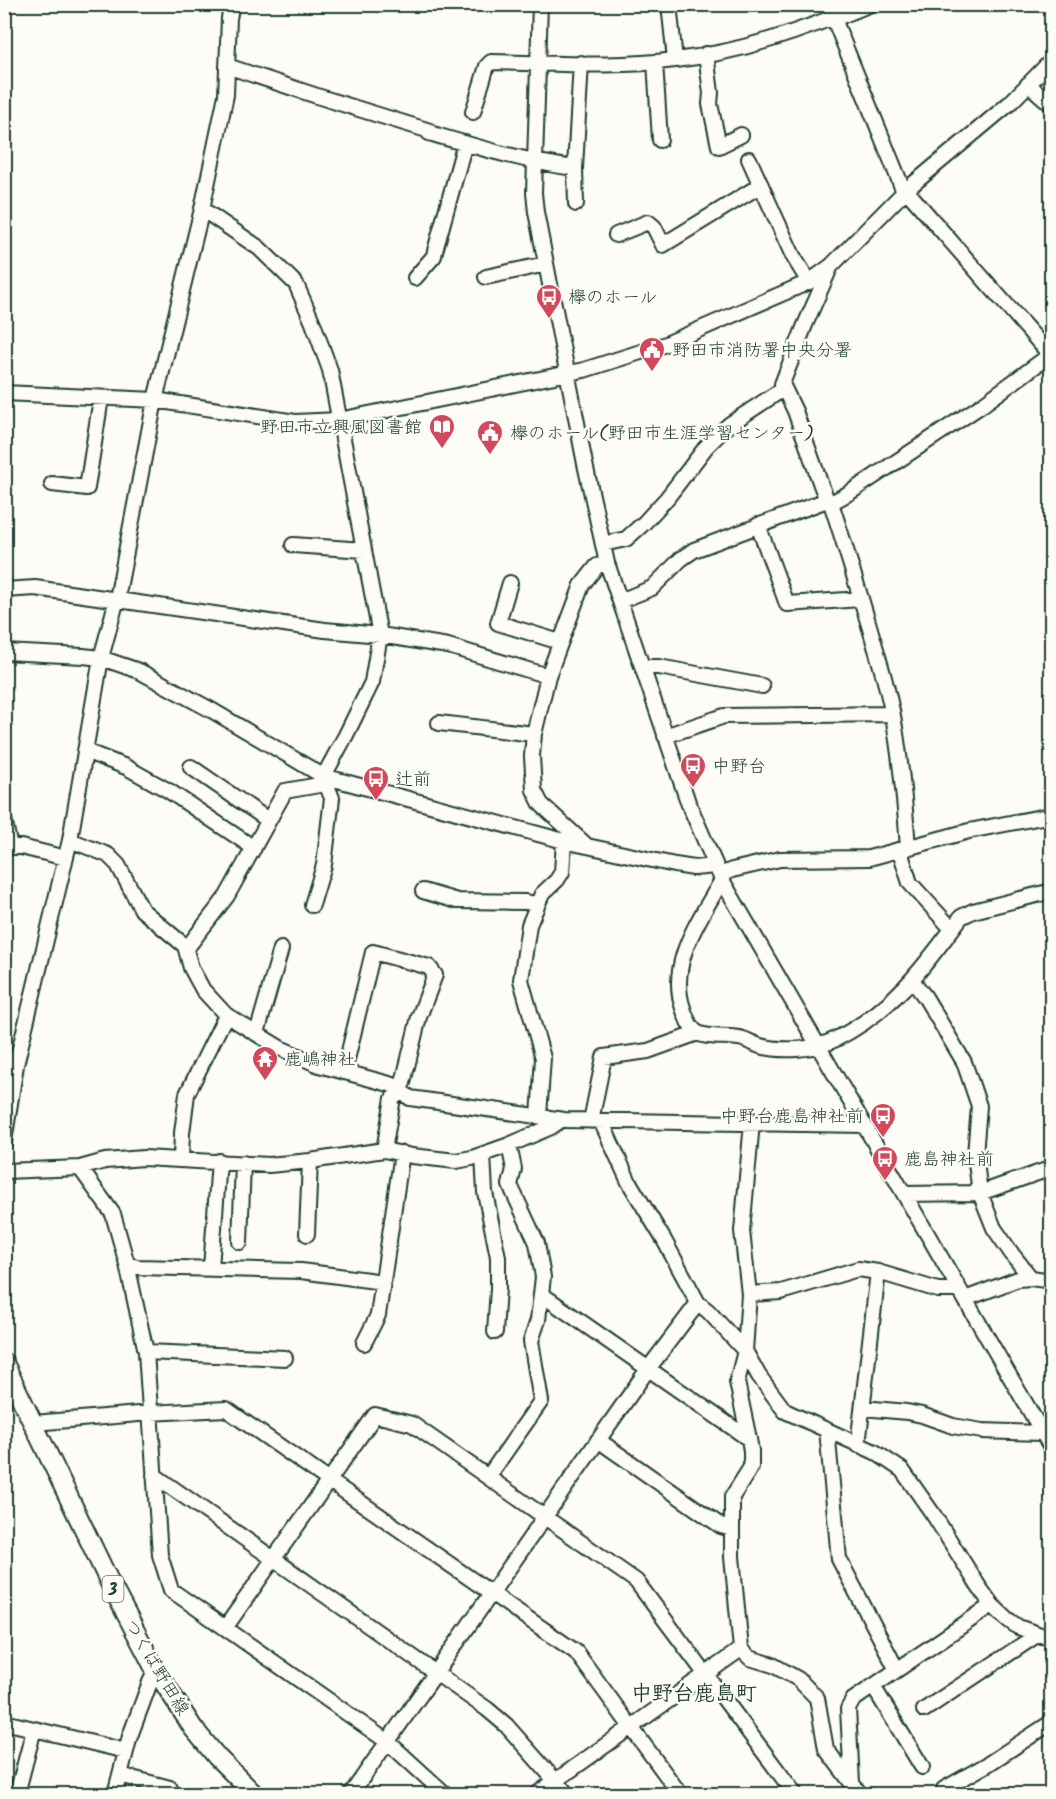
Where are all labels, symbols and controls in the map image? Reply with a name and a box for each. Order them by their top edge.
bus stop icon: 欅のホール [534,282,564,320]
place label: 欅のホール [568,284,657,313]
public building icon: 野田市消防署中央分署 [637,335,667,373]
place label: 野田市消防署中央分署 [672,337,852,366]
library icon: 野田市立興風図書館 [427,412,457,450]
place label: 野田市立興風図書館 [260,414,422,443]
public building icon: 欅のホール(野田市生涯学習センター) [475,418,505,456]
place label: 欅のホール(野田市生涯学習センター) [510,420,814,449]
bus stop icon: 中野台 [678,751,708,789]
place label: 中野台 [712,753,766,782]
bus stop icon: 辻前 [361,764,391,802]
place label: 辻前 [395,766,431,795]
temple icon: 鹿嶋神社 [250,1044,280,1082]
place label: 鹿嶋神社 [284,1046,356,1075]
bus stop icon: 中野台鹿島神社前 [868,1101,898,1139]
place label: 中野台鹿島神社前 [720,1103,864,1132]
bus stop icon: 鹿島神社前 [870,1144,900,1182]
place label: 鹿島神社前 [904,1146,994,1175]
road number: 3 [102,1576,124,1602]
street label: つくば野田線 [115,1614,196,1722]
district label: 中野台鹿島町 [631,1678,757,1711]

